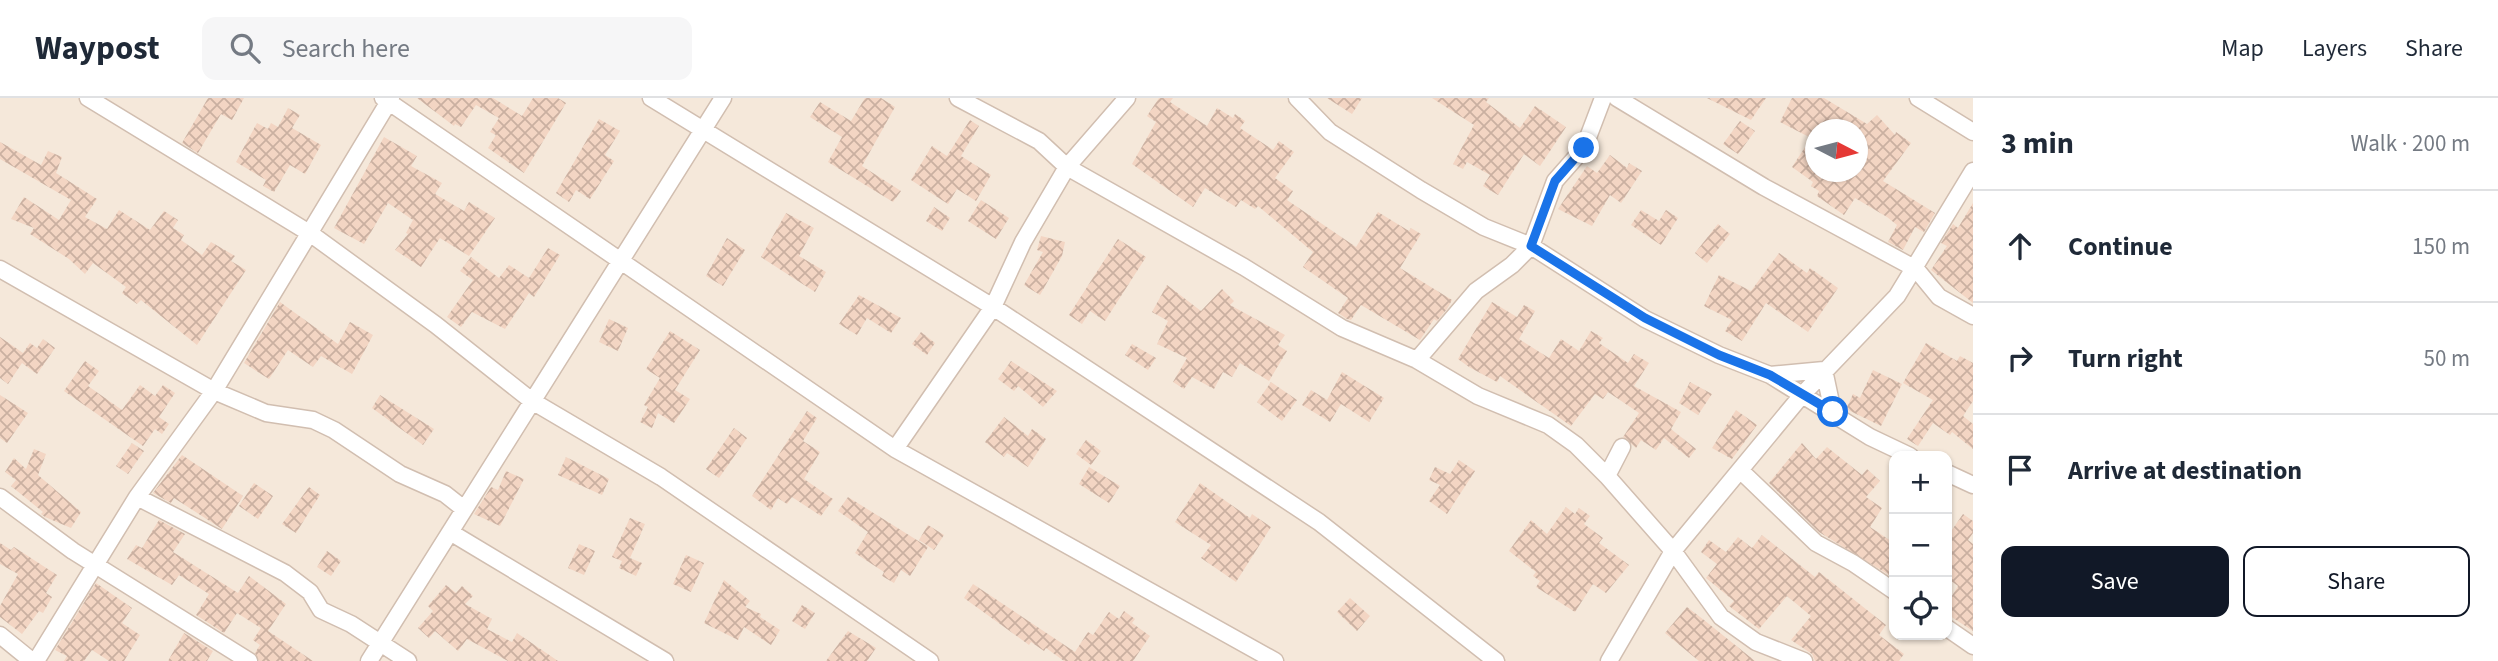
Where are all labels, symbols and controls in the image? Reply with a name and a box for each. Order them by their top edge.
search box [202,17,692,80]
text: Waypost [35,25,160,72]
icon: search [226,29,264,67]
text: Search here [282,30,410,67]
text: Map [2221,31,2264,66]
text: Layers [2302,31,2367,66]
text: Share [2405,31,2463,66]
north arrow [1805,119,1868,182]
text: 3 min [2001,122,2074,165]
text: Walk · 200 m [2351,127,2470,160]
route end [1568,132,1599,163]
icon: ahead [2001,227,2039,265]
text: Continue [2068,228,2173,265]
text: 150 m [2412,230,2470,263]
icon: right [2001,339,2039,377]
text: Turn right [2068,340,2183,377]
text: 50 m [2423,342,2470,375]
route start [1817,396,1848,427]
map controls [1889,451,1952,640]
button: + [1889,451,1952,514]
icon: arrive [2001,451,2039,489]
text: Arrive at destination [2068,452,2302,489]
button: − [1889,514,1952,577]
button: Save [2001,546,2229,617]
button: Share [2243,546,2470,617]
button: locate [1889,577,1952,640]

